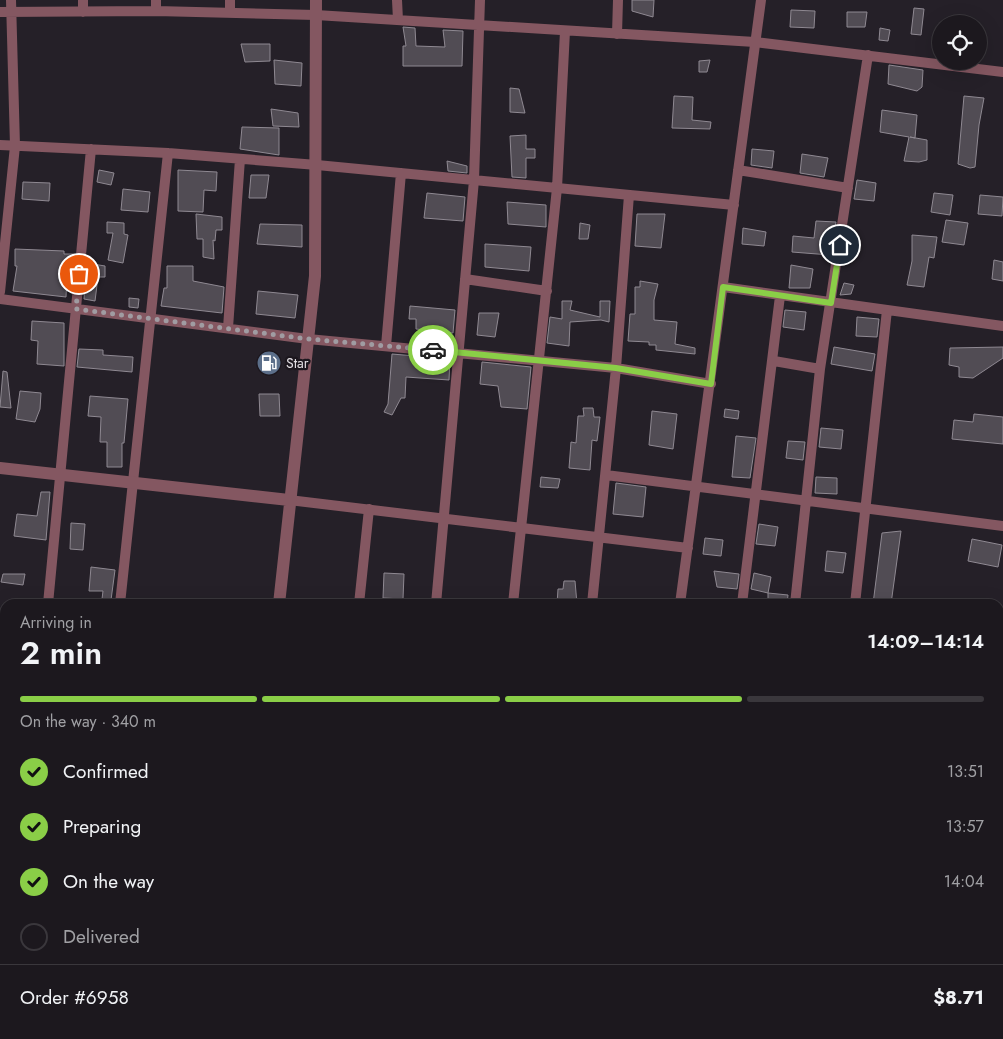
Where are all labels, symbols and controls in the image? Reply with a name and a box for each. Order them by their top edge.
map controls [932,15,987,70]
button: locate [932,15,987,70]
pin [819,224,861,266]
icon: home [826,231,854,259]
pin [58,253,100,295]
icon: bag [65,260,93,288]
courier [408,325,458,375]
icon: car [419,336,447,364]
fuel station icon: Star [256,350,282,376]
place label: Star [286,353,309,373]
text: Arriving in [20,611,92,634]
text: 14:09–14:14 [867,628,984,655]
text: 2 min [20,630,102,676]
text: On the way · 340 m [20,710,156,733]
icon: check [20,758,48,786]
text: Confirmed [63,758,149,785]
text: 13:51 [947,760,984,783]
icon: check [20,813,48,841]
text: Preparing [63,813,141,840]
text: 13:57 [946,815,984,838]
icon: check [20,868,48,896]
text: On the way [63,868,154,895]
text: 14:04 [944,870,984,893]
text: Delivered [63,923,140,950]
text: Order #6958 [20,984,129,1011]
text: $8.71 [933,984,984,1011]

